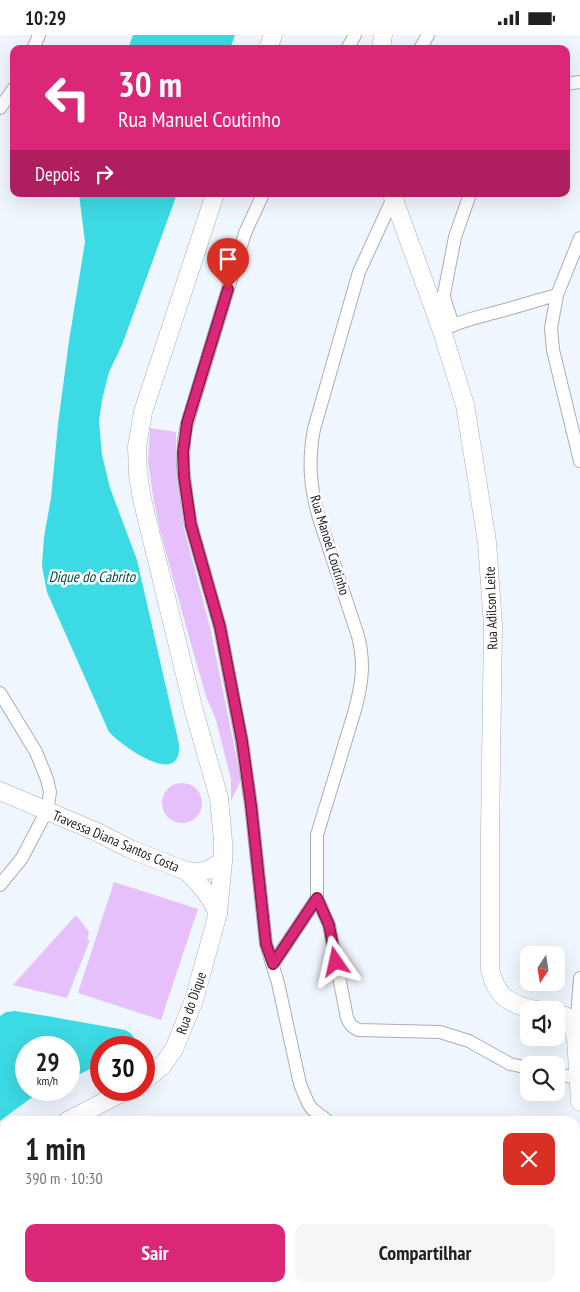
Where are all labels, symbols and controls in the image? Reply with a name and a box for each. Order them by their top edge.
text: 10:29 [25,6,66,30]
text: 30 m [118,61,182,107]
icon: left [35,65,100,130]
text: Rua Manuel Coutinho [118,105,281,133]
icon: right [90,160,118,188]
text: Depois [35,162,80,186]
pin [207,238,249,289]
icon: arrive [214,245,242,273]
street label: Rua Manoel Coutinho [306,493,354,597]
street label: Rua Adilson Leite [481,566,501,650]
water label: Dique do Cabrito [49,567,137,586]
street label: Travessa Diana Santos Costa [50,806,182,876]
position arrow [309,935,361,987]
north arrow [520,946,565,991]
map controls [520,946,565,1101]
street label: Rua do Dique [172,969,210,1037]
button: sound [520,1001,565,1046]
speed limit sign: 30 [90,1036,155,1101]
text: 29 [36,1046,59,1078]
button: search [520,1056,565,1101]
text: km/h [37,1073,58,1088]
text: 1 min [25,1129,86,1168]
button: close [503,1133,555,1185]
text: 390 m · 10:30 [25,1168,103,1188]
button: Sair [25,1224,285,1282]
button: Compartilhar [295,1224,555,1282]

